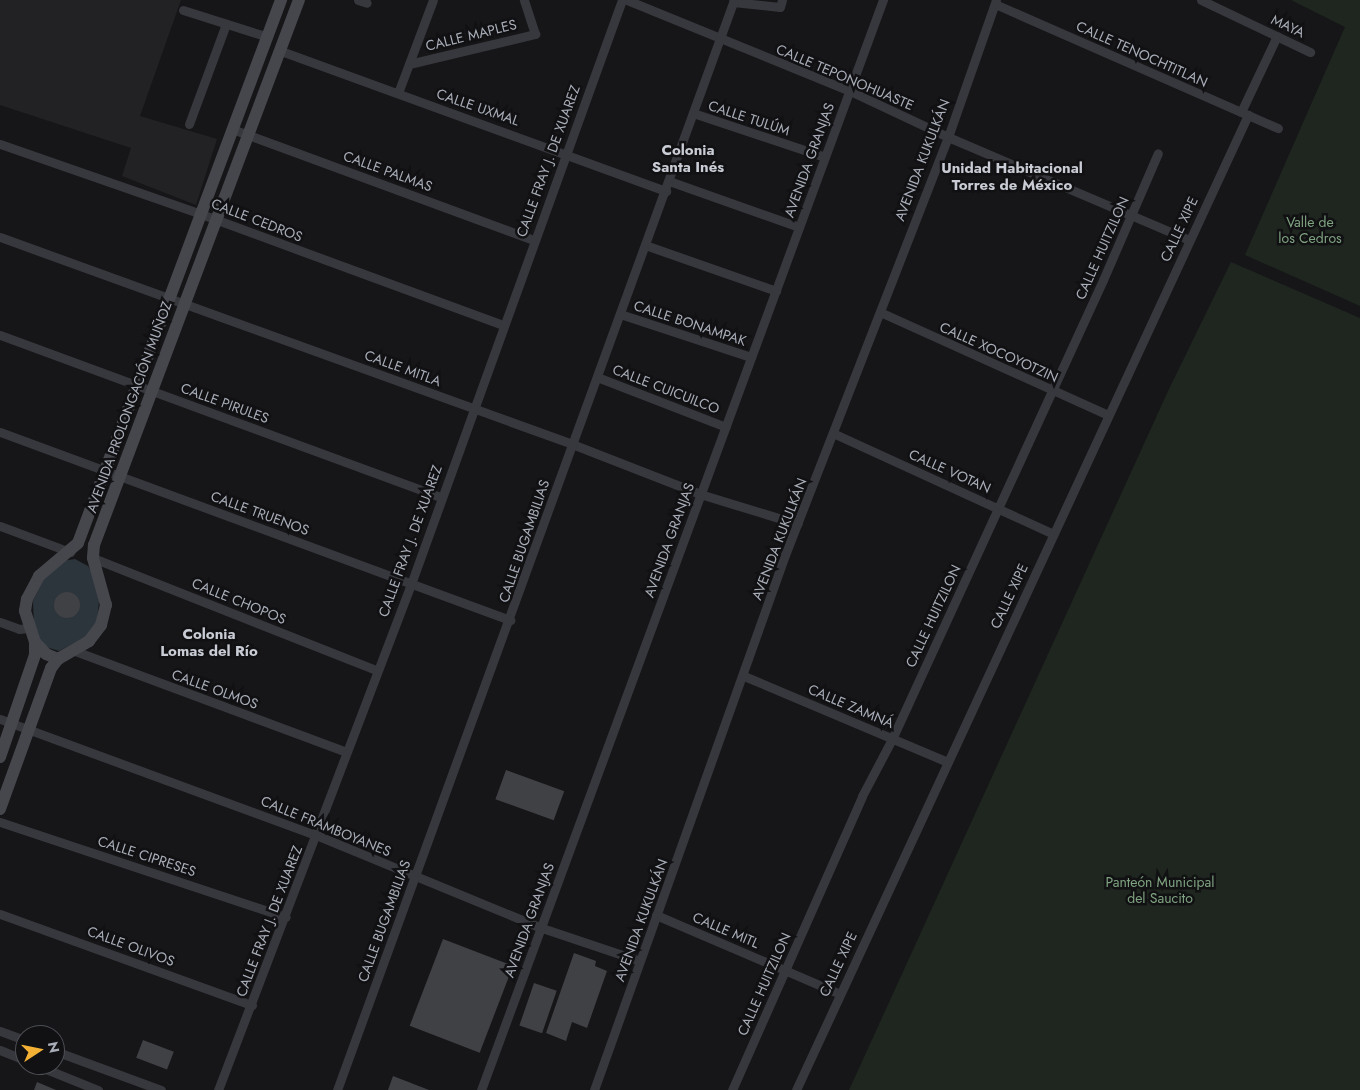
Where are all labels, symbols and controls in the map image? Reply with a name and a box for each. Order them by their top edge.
street label: MAYA [1268,11,1308,41]
street label: CALLE MAPLES [424,16,518,54]
street label: CALLE TENOCHTITLAN [1074,17,1210,91]
street label: CALLE TEPONOHUASTE [774,40,916,114]
street label: CALLE FRAY J. DE XUAREZ [513,83,583,239]
street label: CALLE UXMAL [434,85,522,129]
street label: CALLE TULÚM [706,97,792,139]
street label: AVENIDA KUKULKÁN [891,97,953,223]
street label: AVENIDA GRANJAS [780,100,838,220]
district label: Colonia Santa Inés [652,141,724,176]
street label: CALLE PALMAS [341,147,435,195]
district label: Unidad Habitacional Torres de México [941,159,1083,194]
street label: CALLE HUITZILON [1072,194,1132,302]
street label: CALLE XIPE [1157,194,1201,264]
street label: CALLE CEDROS [209,195,305,245]
park label: Valle de los Cedros [1278,214,1342,246]
street label: CALLE BONAMPAK [632,297,748,349]
street label: AVENIDA PROLONGACIÓN MUÑOZ [83,299,175,515]
street label: CALLE XOCOYOTZIN [937,318,1061,386]
street label: CALLE MITLA [362,346,444,390]
street label: CALLE CUICUILCO [610,361,722,417]
street label: CALLE PIRULES [179,379,271,427]
street label: CALLE VOTAN [906,445,994,497]
street label: CALLE FRAY J. DE XUAREZ [375,463,445,619]
street label: AVENIDA KUKULKÁN [748,476,810,602]
street label: CALLE BUGAMBILIAS [495,477,553,605]
street label: AVENIDA GRANJAS [640,480,698,600]
street label: CALLE TRUENOS [208,487,312,539]
street label: CALLE XIPE [987,561,1031,631]
street label: CALLE HUITZILON [902,562,964,670]
street label: CALLE CHOPOS [189,574,289,628]
district label: Colonia Lomas del Río [160,625,258,660]
street label: CALLE OLMOS [170,666,260,712]
street label: CALLE ZAMNÁ [806,680,896,732]
street label: CALLE FRAMBOYANES [258,792,394,860]
street label: CALLE CIPRESES [96,832,198,880]
street label: CALLE FRAY J. DE XUAREZ [232,843,306,999]
street label: AVENIDA KUKULKÁN [611,856,671,984]
street label: CALLE BUGAMBILIAS [354,858,414,984]
street label: AVENIDA GRANJAS [500,860,558,980]
park label: Panteón Municipal del Saucito [1105,874,1215,906]
street label: CALLE MITL [690,908,762,952]
street label: CALLE OLIVOS [85,922,177,970]
street label: CALLE XIPE [816,929,860,999]
street label: CALLE HUITZILON [734,930,794,1038]
north arrow [15,1025,65,1075]
text: N [43,1040,65,1055]

